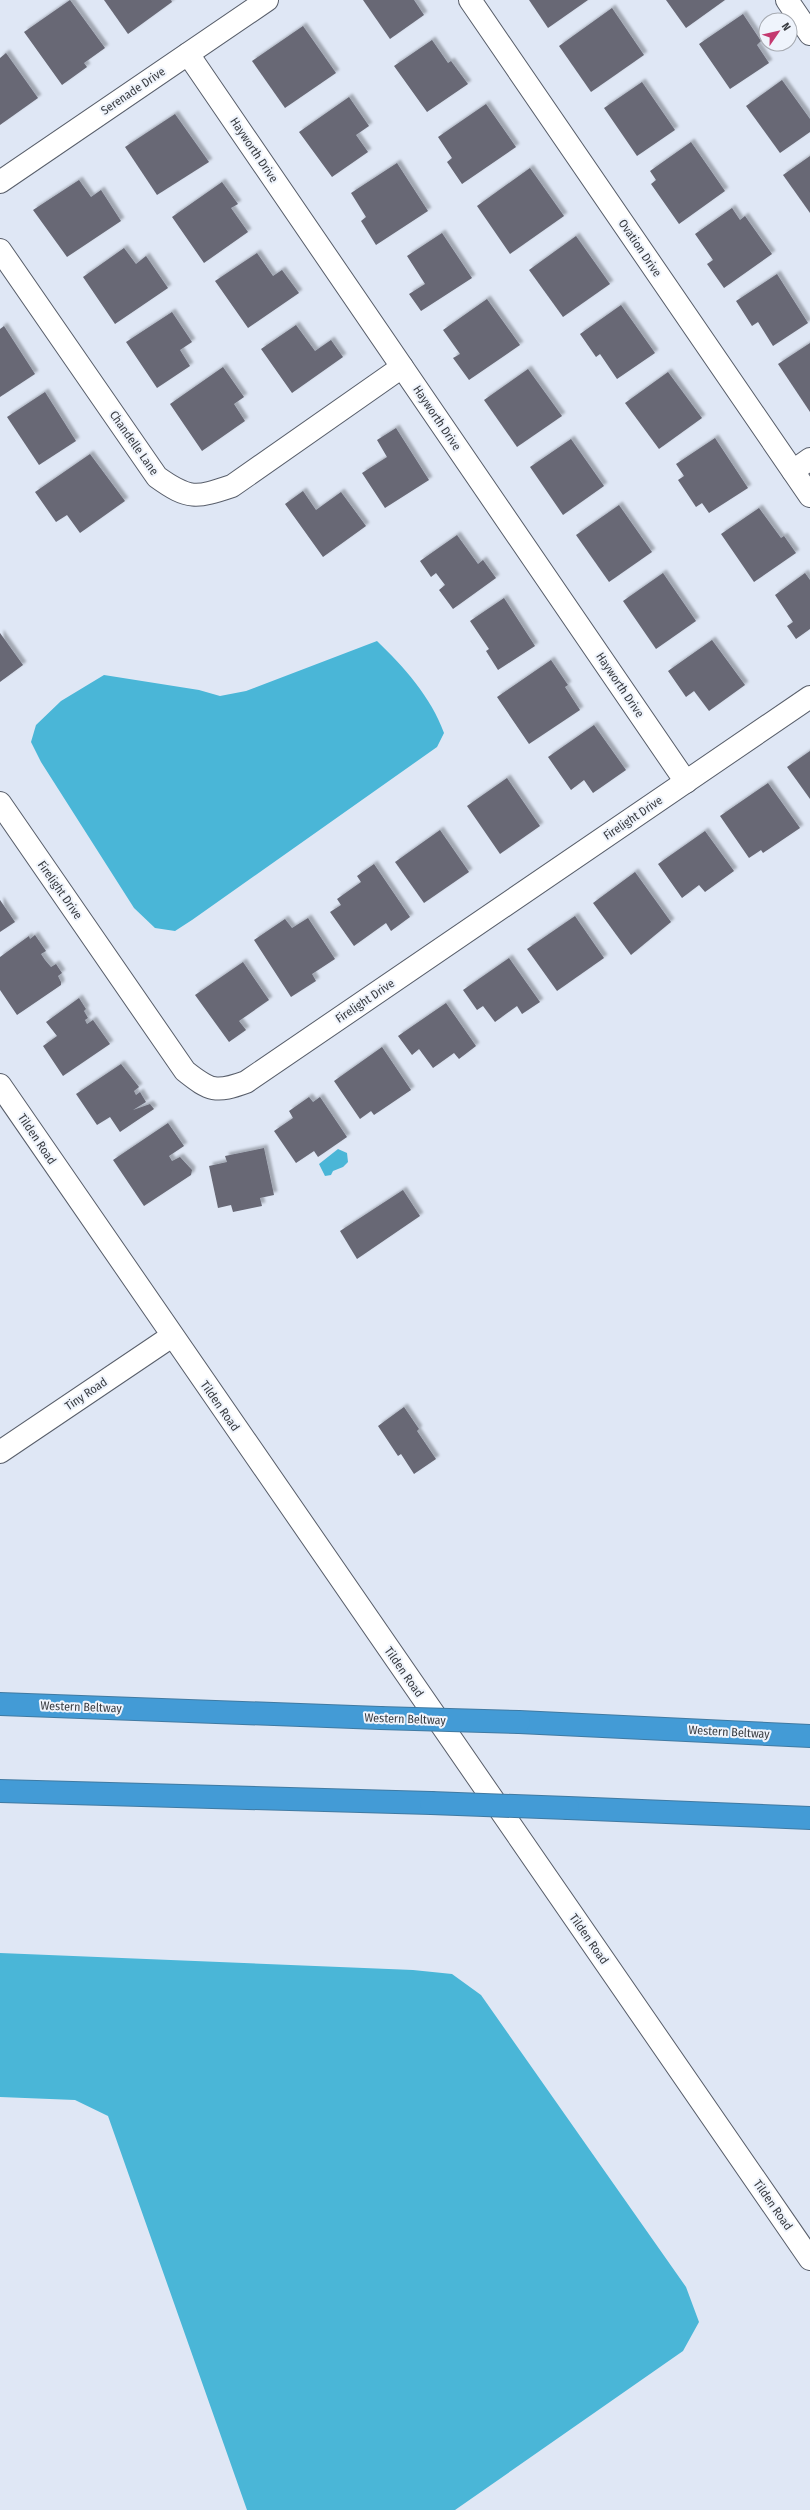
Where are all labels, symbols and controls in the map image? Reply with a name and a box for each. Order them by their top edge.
north arrow [758,12,798,52]
text: N [779,20,793,33]
street label: Serenade Drive [98,64,168,118]
street label: Hayworth Drive [227,115,281,185]
street label: Ovation Drive [616,217,664,279]
street label: Hayworth Drive [410,383,464,453]
street label: Chandelle Lane [107,408,161,478]
street label: Hayworth Drive [593,650,647,720]
street label: Firelight Drive [601,793,665,843]
street label: Firelight Drive [35,858,85,922]
street label: Firelight Drive [333,976,397,1026]
street label: Tilden Road [15,1111,59,1167]
street label: Tiny Road [62,1375,110,1413]
street label: Tilden Road [198,1378,242,1434]
street label: Tilden Road [382,1644,426,1700]
street label: Western Beltway [40,1699,122,1715]
street label: Western Beltway [364,1711,446,1727]
street label: Western Beltway [688,1723,771,1741]
street label: Tilden Road [567,1911,611,1967]
street label: Tilden Road [751,2177,795,2233]

